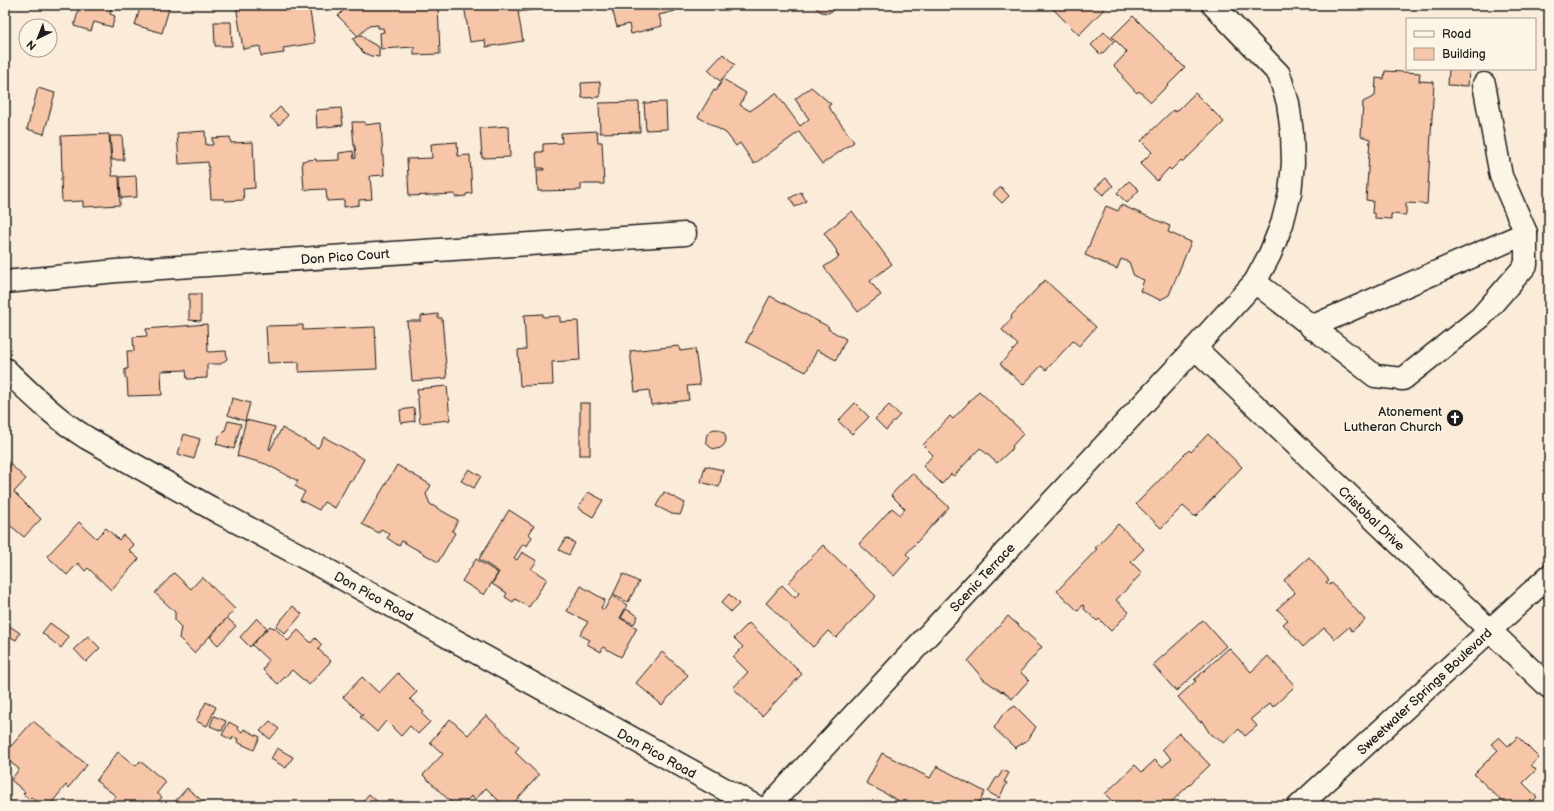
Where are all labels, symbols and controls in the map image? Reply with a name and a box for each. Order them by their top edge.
north arrow [18,18,58,58]
legend [1406,18,1536,70]
text: Road [1442,27,1471,42]
text: N [24,37,39,53]
text: Building [1442,47,1486,62]
street label: Don Pico Court [300,246,390,268]
place label: Atonement Lutheran Church [1344,404,1442,435]
church icon: Atonement Lutheran Church [1445,408,1465,428]
street label: Cristobal Drive [1335,483,1408,555]
street label: Scenic Terrace [947,540,1019,615]
street label: Don Pico Road [331,569,416,625]
street label: Sweetwater Springs Boulevard [1354,625,1495,758]
street label: Don Pico Road [614,726,699,782]

